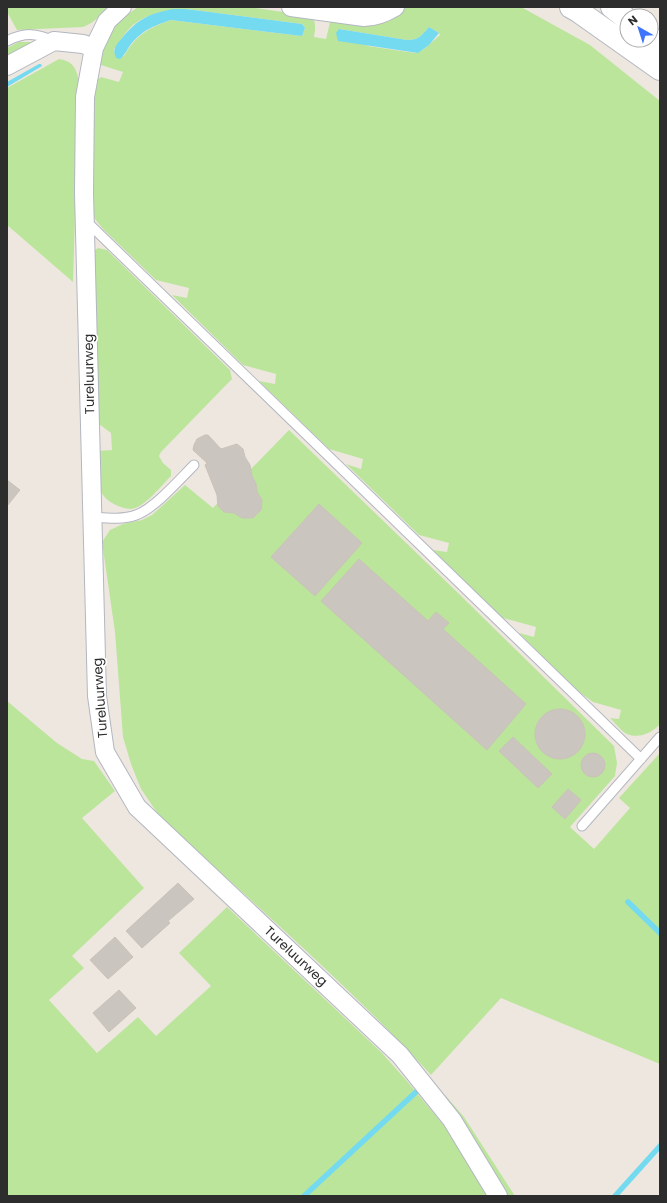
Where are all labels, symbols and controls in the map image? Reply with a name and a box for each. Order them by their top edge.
north arrow [619,8,659,48]
text: N [624,11,641,29]
street label: Tureluurweg [79,334,99,414]
street label: Tureluurweg [88,657,112,739]
street label: Tureluurweg [260,922,332,990]

